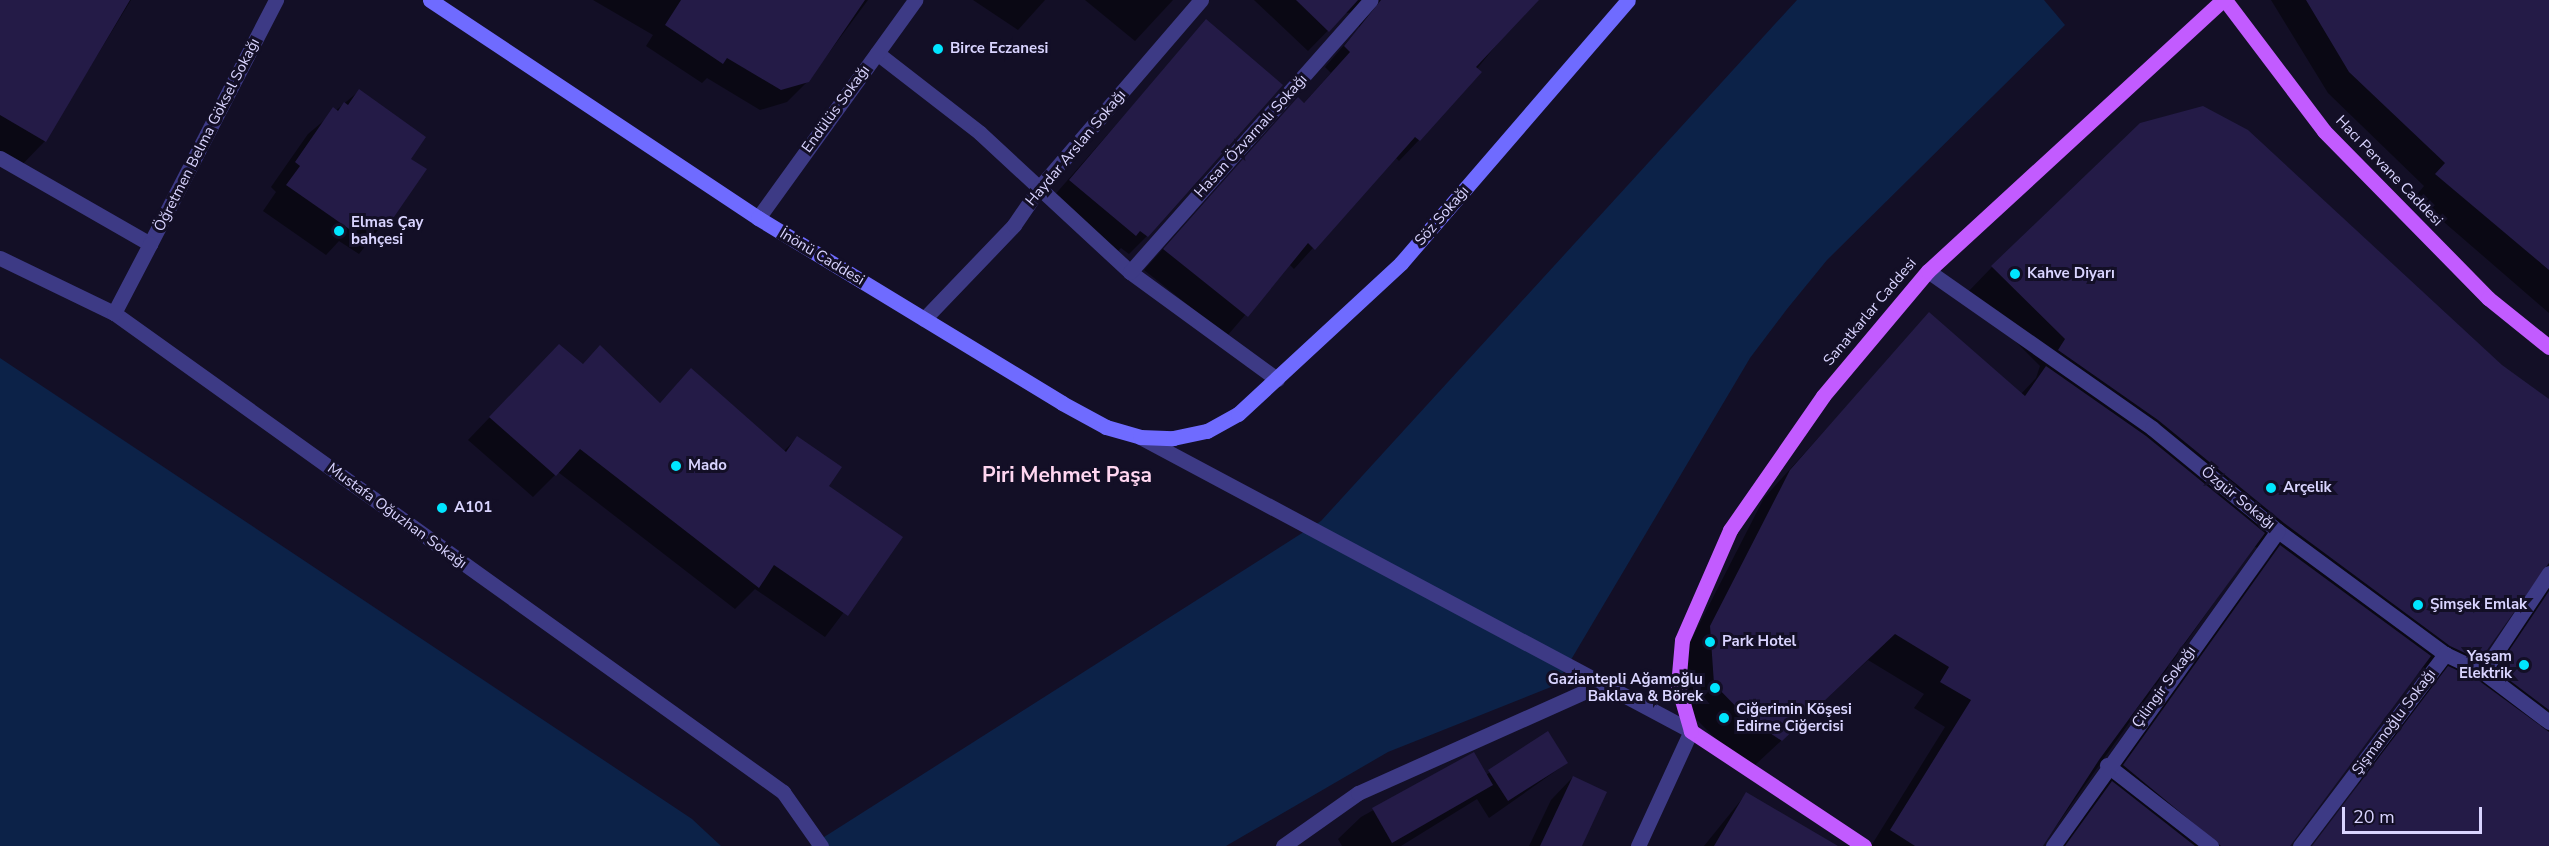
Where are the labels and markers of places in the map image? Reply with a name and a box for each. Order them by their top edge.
place label: Birce Eczanesi [950,40,1048,58]
marker: Birce Eczanesi [931,42,945,56]
place label: Elmas Çay bahçesi [351,213,423,248]
marker: Elmas Çay bahçesi [332,224,346,238]
place label: Kahve Diyarı [2027,265,2115,283]
marker: Kahve Diyarı [2008,267,2022,281]
place label: Mado [688,457,727,475]
marker: Mado [669,459,683,473]
place label: Arçelik [2283,479,2332,497]
marker: Arçelik [2264,481,2278,495]
place label: A101 [454,499,492,517]
marker: A101 [435,501,449,515]
place label: Şimşek Emlak [2430,596,2527,614]
marker: Şimşek Emlak [2411,598,2425,612]
place label: Park Hotel [1722,633,1796,651]
marker: Park Hotel [1703,635,1717,649]
place label: Yaşam Elektrik [2459,647,2512,682]
marker: Yaşam Elektrik [2517,658,2531,672]
place label: Gaziantepli Ağamoğlu Baklava & Börek [1548,670,1703,705]
marker: Gaziantepli Ağamoğlu Baklava & Börek [1708,681,1722,695]
place label: Ciğerimin Köşesi Edirne Ciğercisi [1736,700,1852,735]
marker: Ciğerimin Köşesi Edirne Ciğercisi [1717,711,1731,725]

